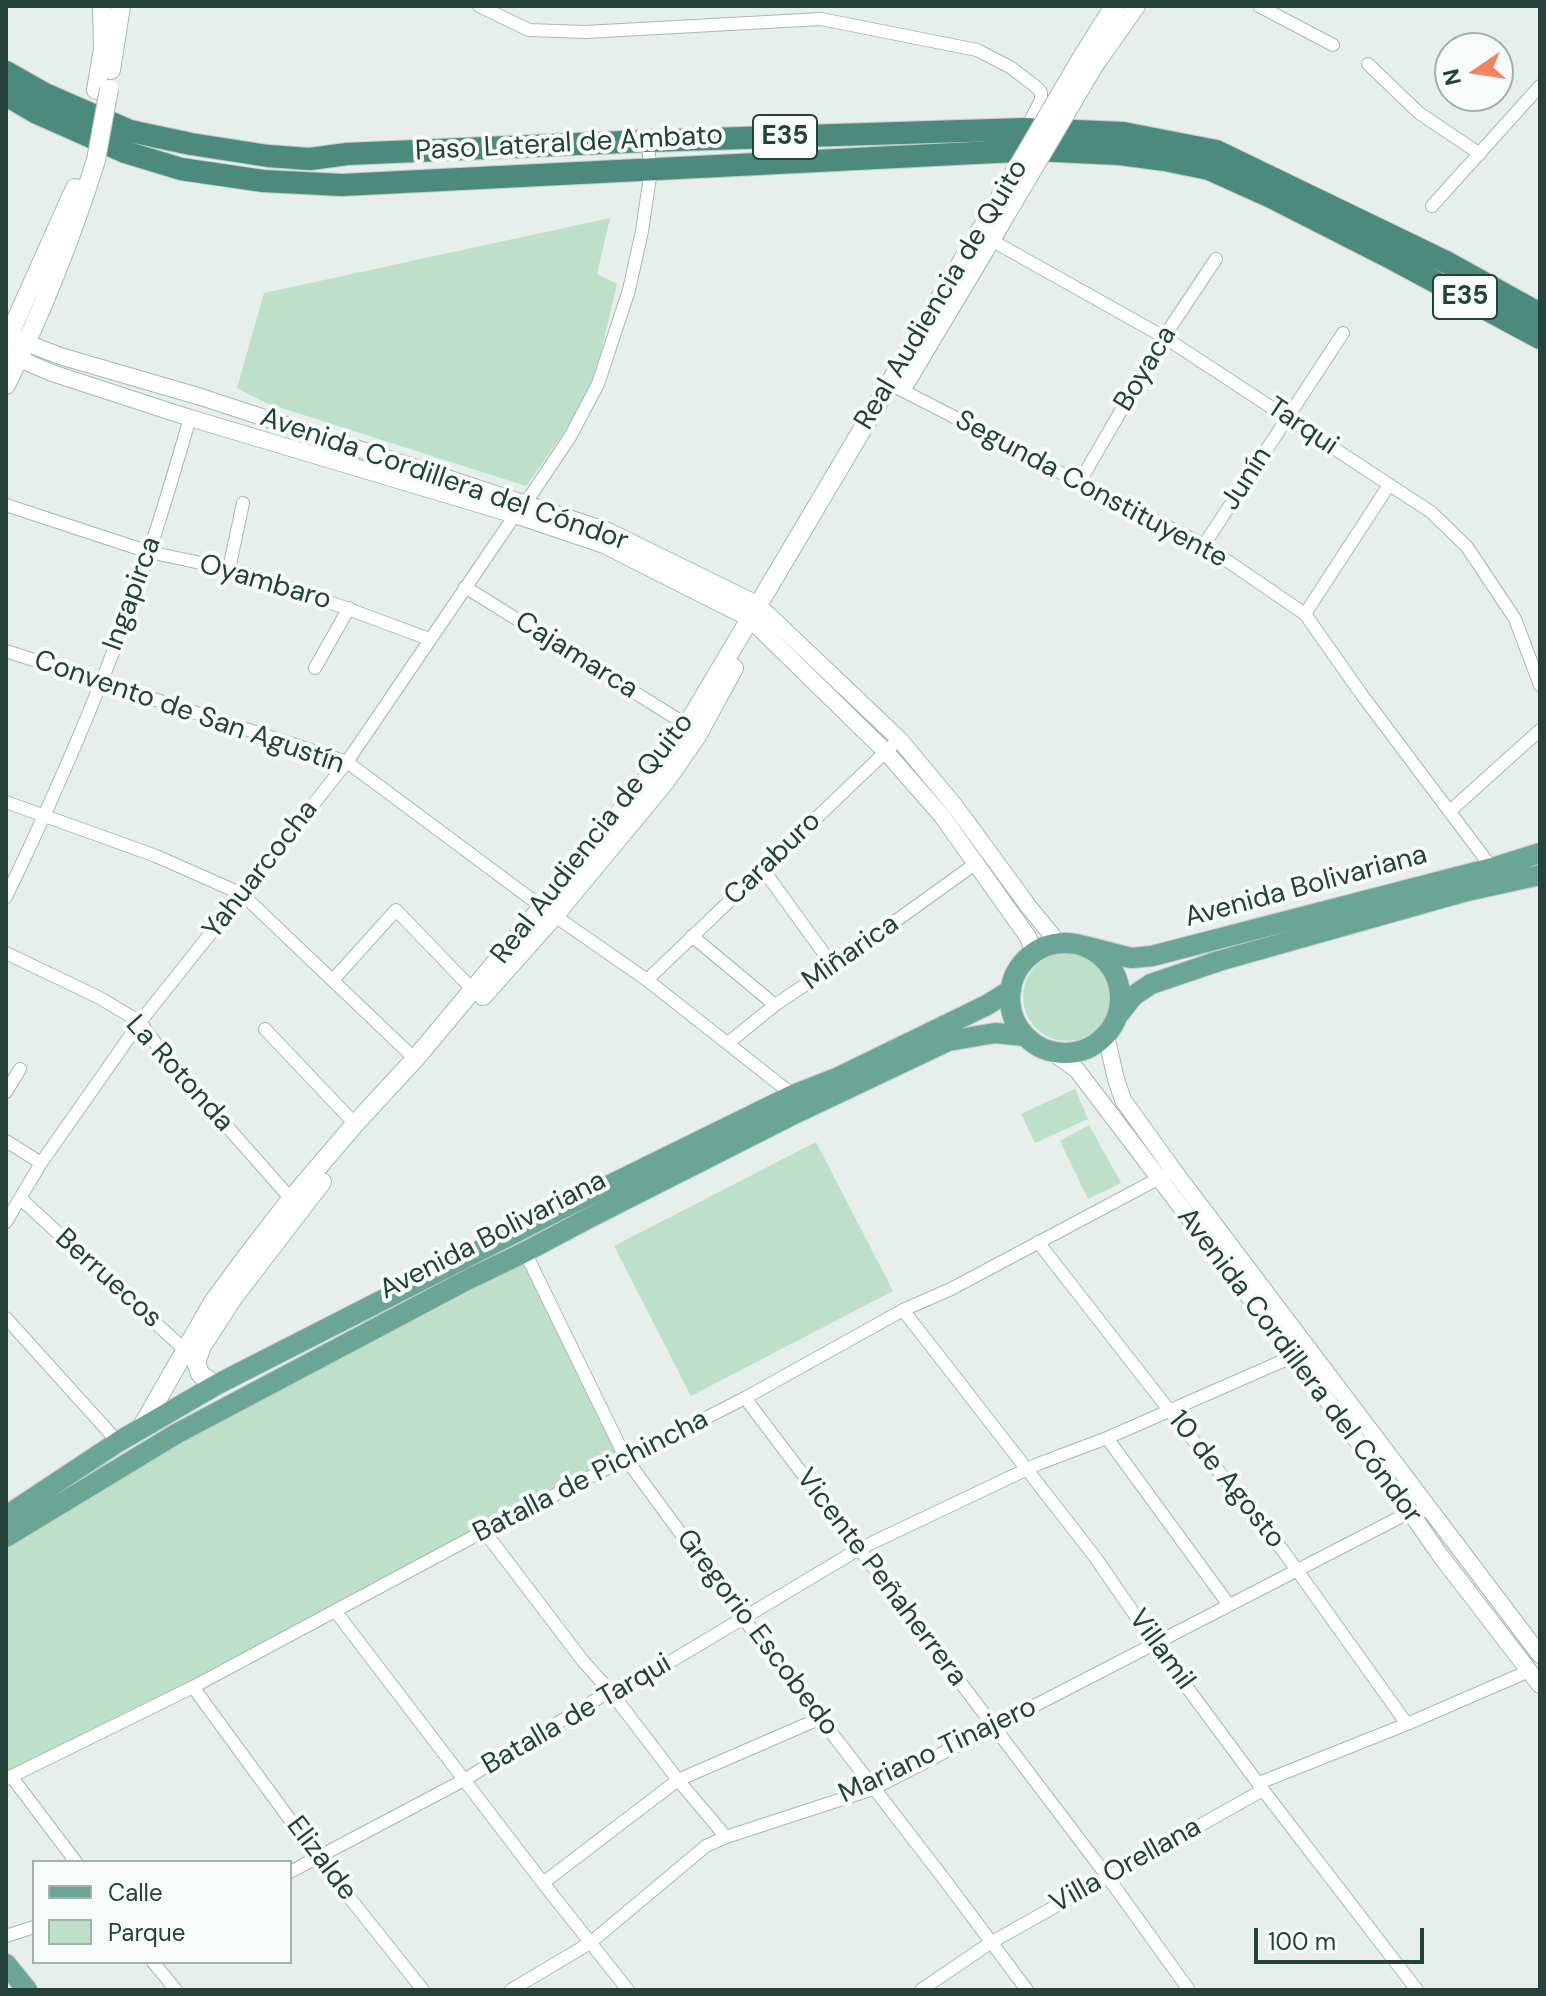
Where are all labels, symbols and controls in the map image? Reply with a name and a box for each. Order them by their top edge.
north arrow [1434,32,1514,112]
text: N [1436,66,1468,88]
road number: E35 [753,115,817,159]
street label: Paso Lateral de Ambato [414,119,724,169]
street label: Real Audiencia de Quito [848,154,1036,436]
road number: E35 [1433,275,1497,319]
street label: Boyaca [1108,320,1184,418]
street label: Tarqui [1260,391,1344,463]
street label: Avenida Cordillera del Cóndor [256,401,632,559]
street label: Segunda Constituyente [949,404,1233,576]
street label: Junín [1214,441,1280,517]
street label: Ingapirca [97,532,169,656]
street label: Oyambaro [195,548,335,618]
street label: Cajamarca [508,605,644,707]
street label: Convento de San Agustín [29,644,349,782]
street label: Real Audiencia de Quito [485,707,701,971]
street label: Yahuarcocha [196,794,326,946]
street label: Caraburo [718,805,828,913]
street label: Avenida Bolivariana [1181,838,1431,936]
street label: Miñarica [796,908,906,998]
street label: La Rotonda [118,1009,240,1139]
street label: Avenida Bolivariana [374,1164,612,1308]
street label: Avenida Cordillera del Cóndor [1169,1201,1429,1531]
street label: Berruecos [48,1222,168,1336]
street label: Batalla de Pichincha [468,1403,714,1551]
street label: 10 de Agosto [1160,1404,1292,1556]
street label: Vicente Peñaherrera [788,1463,974,1693]
street label: Gregorio Escobedo [668,1523,846,1743]
street label: Villamil [1121,1603,1201,1697]
street label: Batalla de Tarqui [476,1647,678,1783]
street label: Mariano Tinajero [834,1691,1042,1811]
street label: Elizalde [279,1810,363,1908]
street label: Villa Orellana [1045,1811,1207,1921]
legend [32,1860,292,1964]
text: Calle [108,1877,163,1908]
scale bar [1258,1912,1428,1962]
text: Parque [108,1917,185,1948]
text: 100 m [1268,1926,1336,1957]

